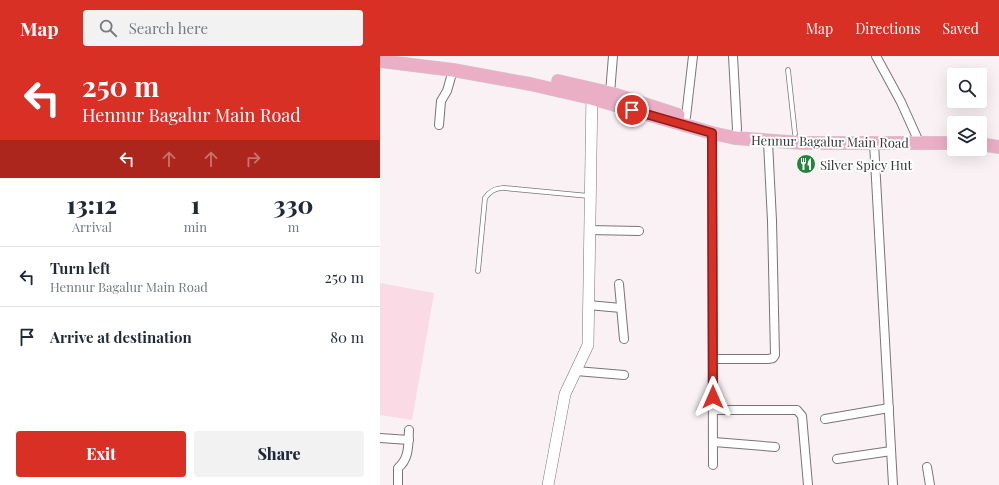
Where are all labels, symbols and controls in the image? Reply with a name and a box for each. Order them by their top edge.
search box [83,10,363,46]
text: Map [20,15,59,41]
icon: search [97,17,119,39]
text: Search here [129,18,208,38]
text: Map [806,19,833,38]
text: Directions [855,19,921,38]
text: Saved [943,19,979,38]
text: 250 m [82,67,159,104]
map controls [947,68,987,156]
button: search [947,68,987,108]
icon: left [16,72,68,124]
pin [615,93,649,127]
icon: arrive [621,99,643,121]
text: Hennur Bagalur Main Road [82,103,301,127]
button: layers [947,116,987,156]
street label: Hennur Bagalur Main Road [751,131,910,151]
icon: left [116,148,138,170]
icon: ahead [158,148,180,170]
icon: ahead [200,148,222,170]
icon: right [242,148,264,170]
restaurant icon: Silver Spicy Hut [795,153,817,175]
place label: Silver Spicy Hut [820,156,913,173]
text: 13:12 [67,188,117,220]
text: 1 [191,188,200,220]
text: 330 [274,188,313,220]
text: Arrival [72,218,112,235]
text: min [184,218,207,235]
text: m [288,218,299,235]
text: Turn left [50,258,111,278]
icon: left [16,266,38,288]
text: 250 m [325,267,364,287]
text: Hennur Bagalur Main Road [50,278,208,295]
icon: arrive [16,326,38,348]
text: Arrive at destination [50,327,192,347]
text: 80 m [330,327,364,347]
position arrow [692,376,734,418]
button: Exit [16,431,186,477]
button: Share [194,431,364,477]

